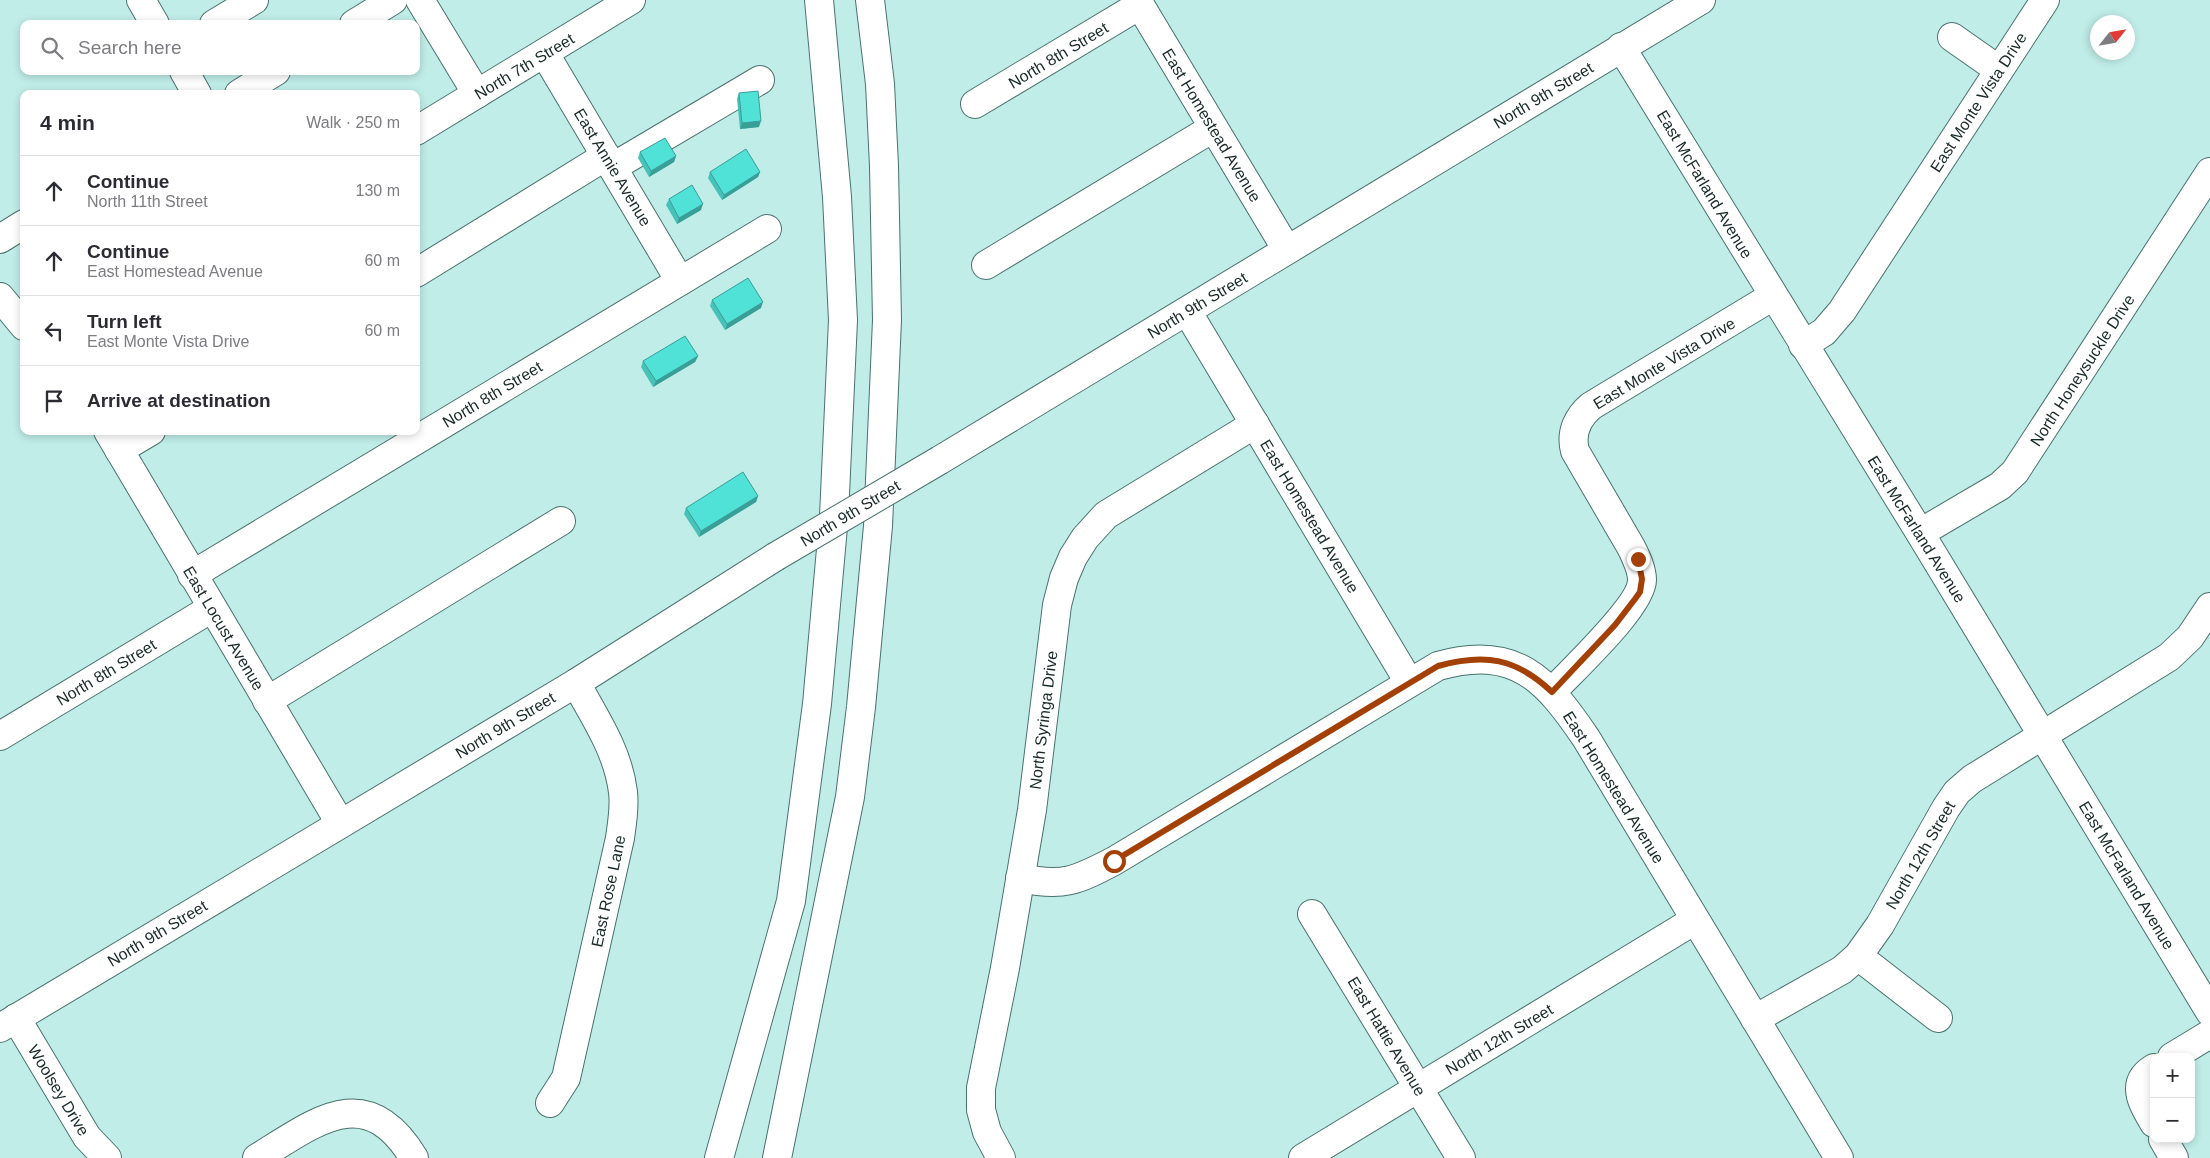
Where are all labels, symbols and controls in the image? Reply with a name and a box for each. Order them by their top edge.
north arrow [2090,15,2135,60]
street label: North 8th Street [1005,19,1112,92]
search box [20,20,420,75]
street label: East Monte Vista Drive [1927,29,2030,175]
street label: North 7th Street [471,30,578,103]
icon: search [38,34,66,62]
text: Search here [78,37,182,58]
street label: East Homestead Avenue [1159,46,1264,205]
street label: North 9th Street [1490,59,1597,132]
street label: East Annie Avenue [571,105,654,229]
street label: East McFarland Avenue [1654,107,1756,261]
text: 4 min [40,111,95,134]
text: Walk · 250 m [306,114,400,131]
text: Continue [87,171,169,192]
icon: ahead [40,177,68,205]
text: 130 m [356,182,400,199]
text: North 11th Street [87,193,208,210]
text: Continue [87,241,169,262]
icon: ahead [40,247,68,275]
text: 60 m [364,252,400,269]
text: East Homestead Avenue [87,263,263,280]
street label: North 9th Street [1144,269,1251,342]
street label: North Honeysuckle Drive [2027,291,2138,449]
text: Turn left [87,311,162,332]
street label: East Monte Vista Drive [1590,314,1738,413]
icon: left [40,317,68,345]
text: 60 m [364,322,400,339]
text: East Monte Vista Drive [87,333,249,350]
street label: North 8th Street [439,358,546,431]
icon: arrive [40,387,68,415]
text: Arrive at destination [87,390,271,411]
street label: East Homestead Avenue [1257,437,1362,596]
street label: East McFarland Avenue [1864,453,1969,606]
street label: North 9th Street [797,477,904,550]
route end [1627,548,1650,571]
street label: East Locust Avenue [180,563,267,693]
street label: North 8th Street [53,636,160,709]
street label: North Syringa Drive [1027,650,1060,790]
street label: North 9th Street [452,689,559,762]
street label: East Homestead Avenue [1560,708,1667,866]
street label: North 12th Street [1883,798,1959,912]
street label: East McFarland Avenue [2076,798,2178,952]
street label: East Rose Lane [588,834,629,949]
route start [1103,850,1126,873]
street label: North 9th Street [104,897,211,970]
street label: East Hattie Avenue [1344,974,1429,1099]
street label: North 12th Street [1443,1000,1556,1078]
street label: Woolsey Drive [25,1042,92,1139]
map controls [2150,1053,2195,1143]
button: + [2150,1053,2195,1098]
button: − [2150,1098,2195,1143]

